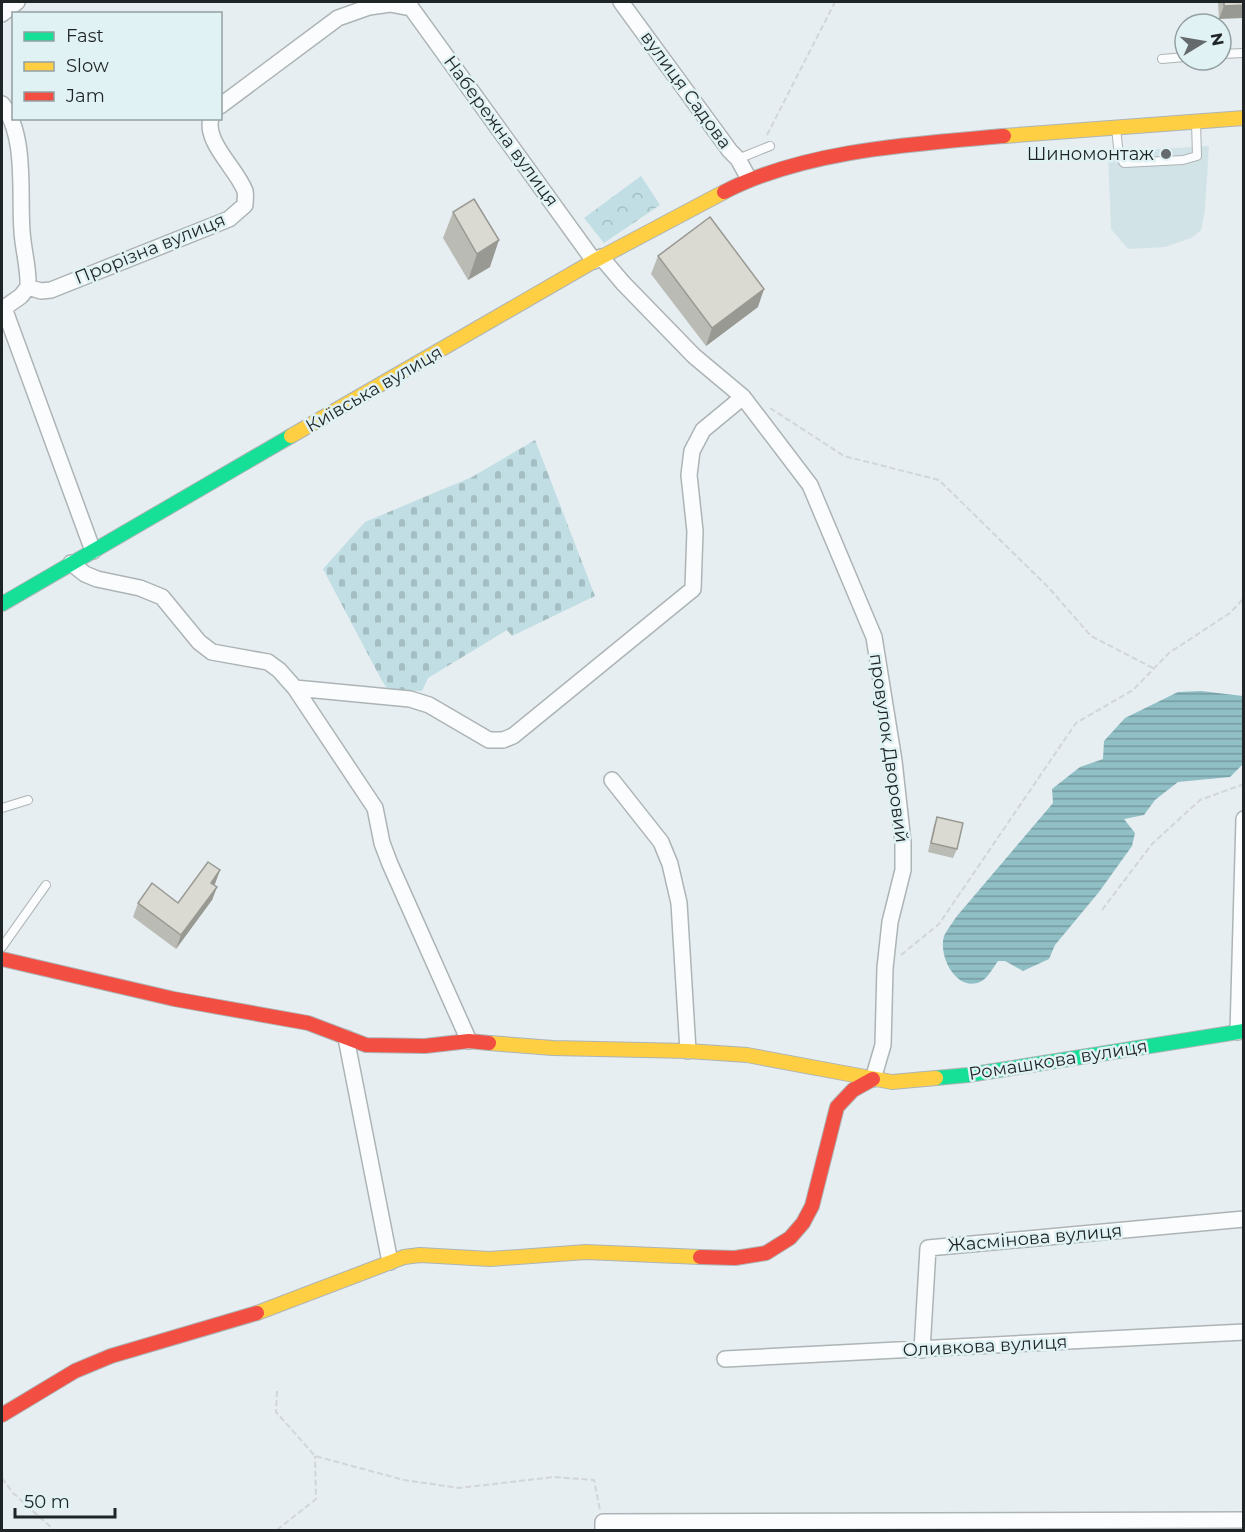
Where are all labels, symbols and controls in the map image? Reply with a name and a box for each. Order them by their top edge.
legend [12,12,222,120]
north arrow [1173,12,1233,72]
text: Fast [66,25,104,47]
street label: вулиця Садова [636,27,736,153]
text: N [1207,31,1228,47]
street label: Набережна вулиця [439,51,563,211]
text: Slow [66,55,109,77]
text: Jam [65,85,105,107]
place label: Шиномонтаж [1027,143,1154,165]
marker: Шиномонтаж [1159,147,1173,161]
street label: Прорізна вулиця [72,209,228,289]
street label: Київська вулиця [302,341,446,437]
street label: провулок Дворовий [865,652,913,844]
street label: Ромашкова вулиця [967,1035,1149,1085]
street label: Жасмінова вулиця [947,1219,1123,1257]
street label: Оливкова вулиця [902,1331,1068,1361]
scale bar [15,1481,116,1519]
text: 50 m [24,1491,70,1513]

